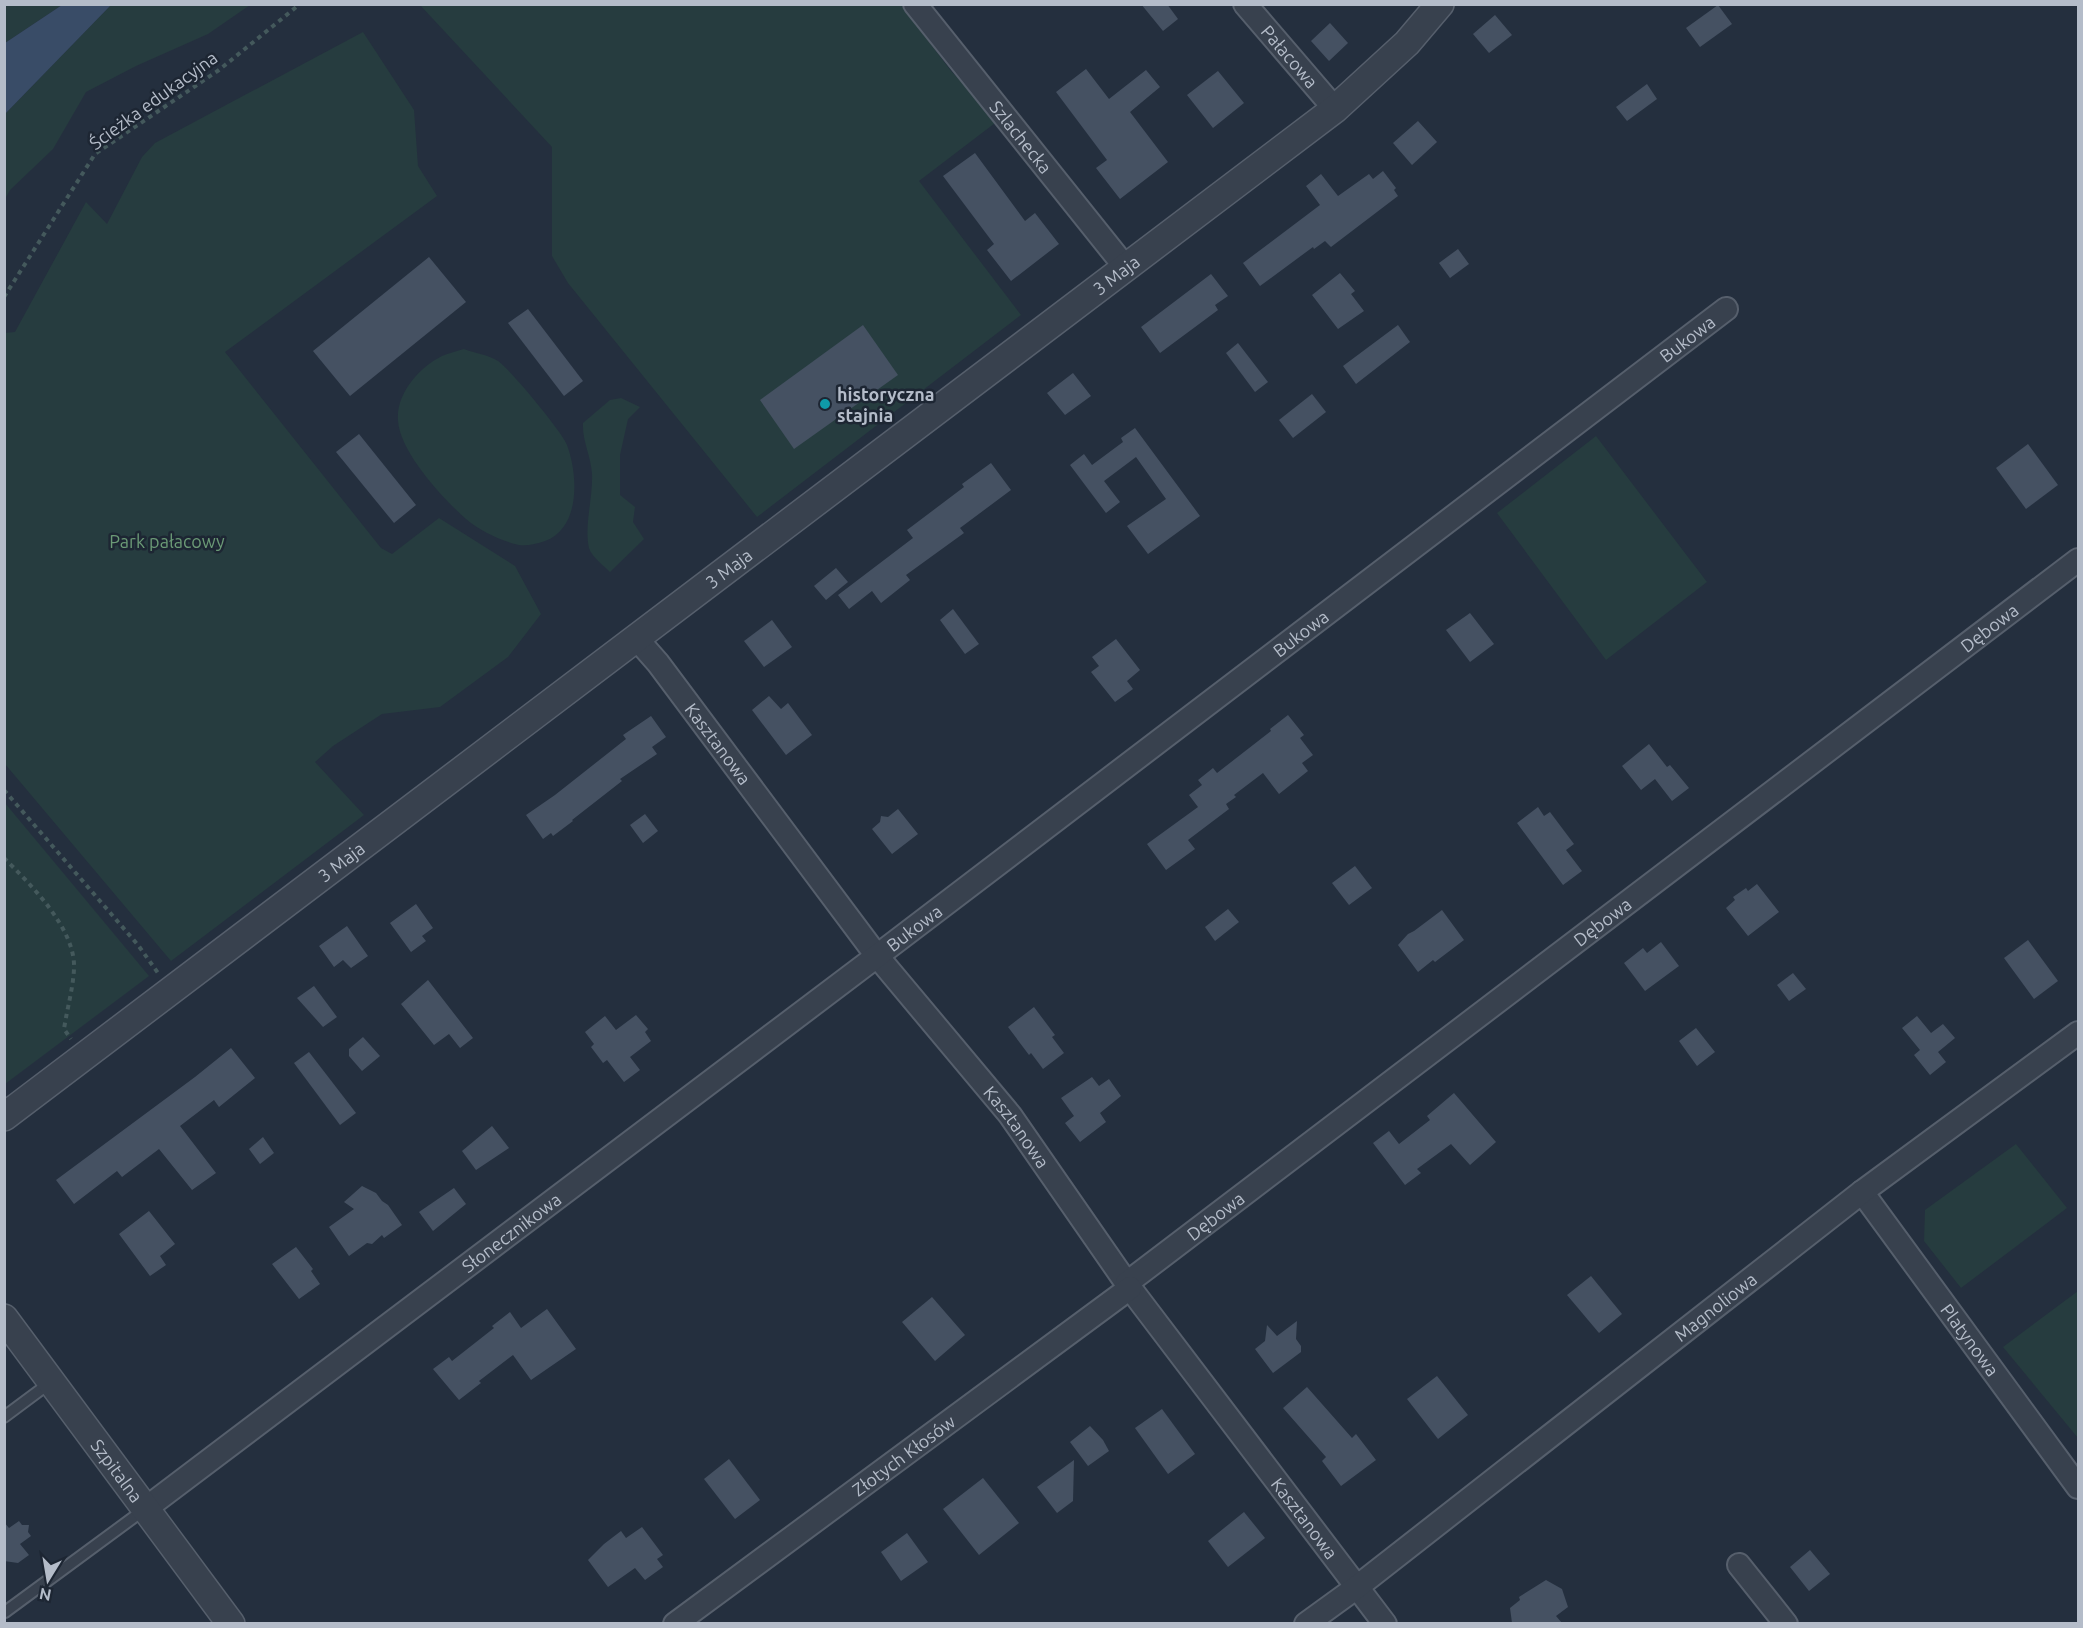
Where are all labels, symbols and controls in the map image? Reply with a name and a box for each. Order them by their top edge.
street label: Pałacowa [1258,21,1322,92]
street label: Ścieżka edukacyjna [85,46,221,153]
street label: Szlachecka [986,97,1056,177]
street label: 3 Maja [1089,251,1143,299]
street label: Bukowa [1656,311,1719,366]
place label: historyczna stajnia [837,384,935,425]
marker: historyczna stajnia [818,397,832,411]
park label: Park pałacowy [109,531,225,551]
street label: 3 Maja [702,544,756,592]
street label: Dębowa [1956,599,2022,656]
street label: Bukowa [1269,606,1332,661]
street label: Kasztanowa [681,699,755,788]
street label: 3 Maja [314,838,368,886]
street label: Dębowa [1570,893,1635,950]
street label: Bukowa [882,900,946,955]
street label: Kasztanowa [980,1082,1054,1172]
street label: Dębowa [1183,1188,1248,1244]
street label: Słonecznikowa [458,1189,565,1276]
street label: Magnoliowa [1670,1268,1761,1345]
street label: Platynowa [1937,1300,2003,1380]
street label: Złotych Kłosów [848,1411,959,1500]
street label: Szpitalna [87,1435,147,1506]
street label: Kasztanowa [1268,1474,1342,1563]
north arrow [18,1550,78,1610]
text: N [38,1585,53,1605]

